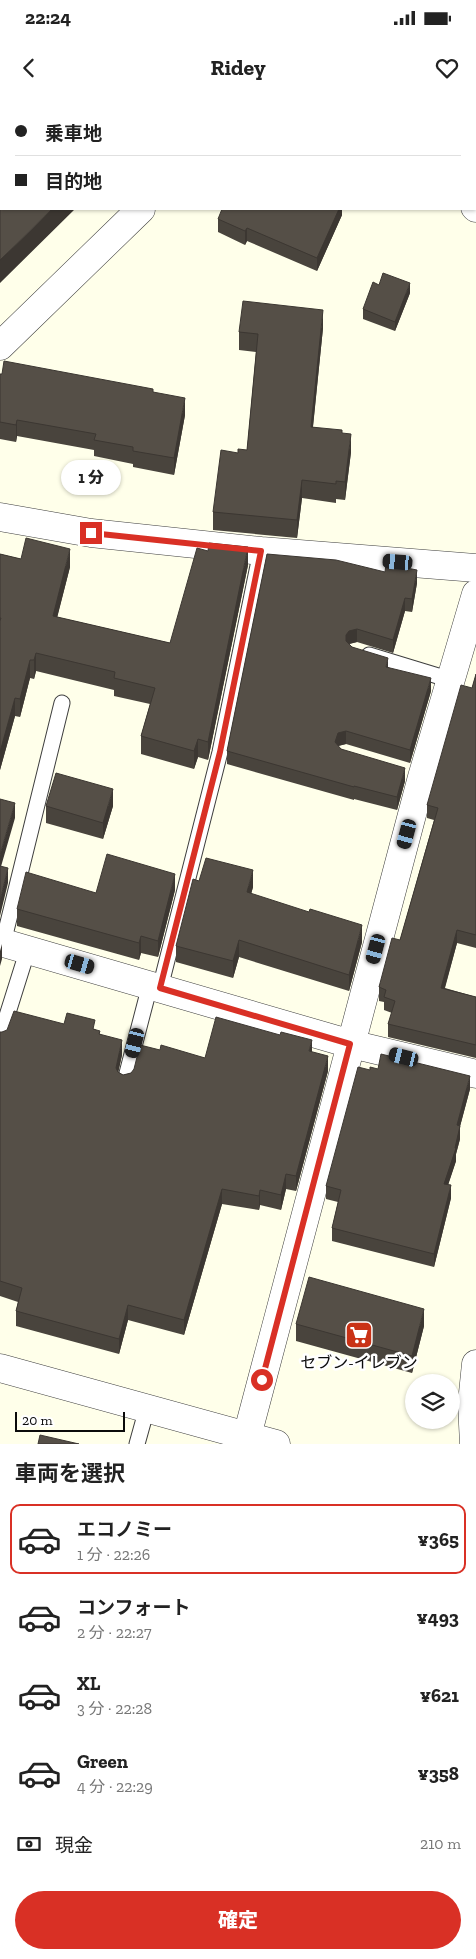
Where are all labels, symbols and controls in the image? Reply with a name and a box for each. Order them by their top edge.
text: 22:24 [25,6,71,29]
icon: back [15,54,43,82]
text: Ridey [210,54,266,81]
icon: heart [433,54,461,82]
text: 乗車地 [45,122,102,145]
text: 目的地 [45,170,102,193]
callout: 1 分 [61,460,121,496]
text: 1 分 [78,468,104,487]
route end [80,522,102,544]
car [382,553,413,571]
car [395,818,418,850]
car [364,933,387,965]
car [63,953,96,975]
car [124,1027,145,1059]
car [387,1046,420,1068]
supermarket icon: セブン-イレブン [344,1320,374,1350]
place label: セブン-イレブン [300,1353,418,1372]
route start [251,1369,273,1391]
map controls [405,1374,460,1429]
button: layers [405,1374,460,1429]
scale bar [15,1409,125,1432]
text: 20 m [22,1412,53,1429]
text: 車両を選択 [15,1460,125,1487]
icon: car [17,1517,62,1562]
text: エコノミー [77,1518,172,1541]
text: ¥365 [417,1528,459,1551]
text: 1 分 · 22:26 [77,1545,150,1564]
icon: car [17,1595,62,1640]
text: コンフォート [77,1596,190,1619]
text: ¥493 [417,1606,459,1629]
text: 2 分 · 22:27 [77,1623,151,1642]
text: XL [77,1672,100,1695]
icon: car [17,1673,62,1718]
text: ¥621 [420,1684,459,1707]
text: 3 分 · 22:28 [77,1699,152,1718]
text: Green [77,1750,128,1773]
icon: car [17,1751,62,1796]
text: ¥358 [417,1762,459,1785]
text: 4 分 · 22:29 [77,1777,153,1796]
icon: cash [15,1830,43,1858]
text: 現金 [55,1834,93,1857]
text: 210 m [420,1834,461,1853]
button: 確定 [15,1891,461,1949]

